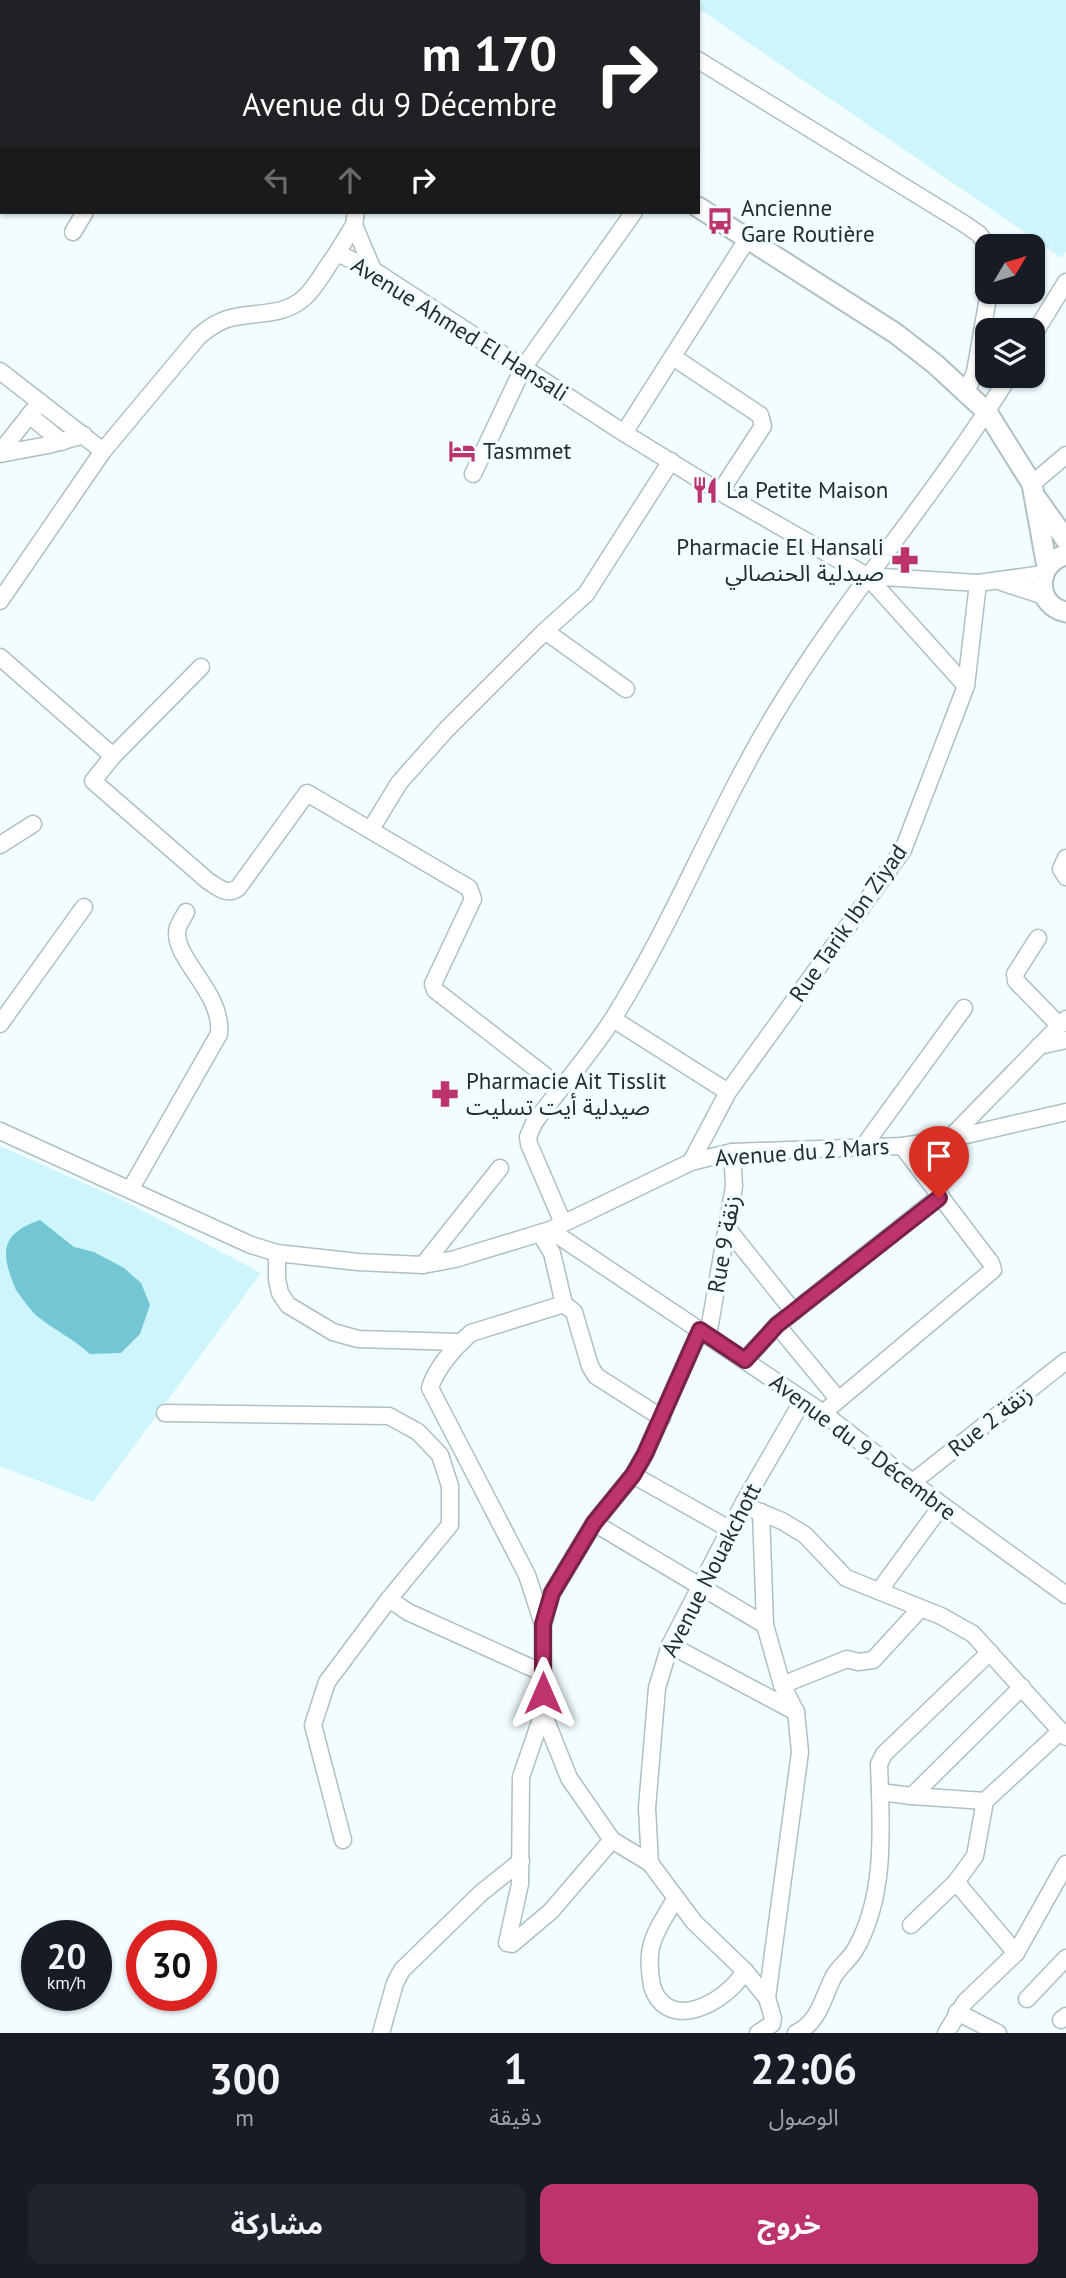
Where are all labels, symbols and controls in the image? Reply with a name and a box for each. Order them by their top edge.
text: 170 m [422,21,557,85]
icon: right [581,28,672,119]
text: Avenue du 9 Décembre [242,83,557,125]
icon: left [258,161,296,199]
icon: ahead [331,161,369,199]
icon: right [404,161,442,199]
place label: Ancienne Gare Routière [741,193,875,248]
bus stop icon: Ancienne Gare Routière [705,206,735,236]
north arrow [975,234,1045,304]
map controls [975,234,1045,388]
street label: Avenue Ahmed El Hansali [346,250,574,407]
button: layers [975,318,1045,388]
hotel icon: Tasmmet [447,436,477,466]
place label: Tasmmet [483,436,571,465]
restaurant icon: La Petite Maison [690,475,720,505]
place label: La Petite Maison [726,475,888,504]
place label: Pharmacie El Hansali صيدلية الحنصالي [676,532,884,590]
pharmacy icon: Pharmacie El Hansali صيدلية الحنصالي [890,545,920,575]
street label: Rue Tarik Ibn Ziyad [782,838,913,1007]
place label: Pharmacie Ait Tisslit صيدلية أيت تسليت [466,1066,666,1121]
pharmacy icon: Pharmacie Ait Tisslit صيدلية أيت تسليت [430,1079,460,1109]
pin [909,1126,969,1198]
street label: Avenue du 2 Mars [714,1131,890,1172]
icon: arrive [920,1137,958,1175]
street label: Rue 9 زنقة [701,1193,746,1295]
street label: Avenue du 9 Décembre [764,1367,962,1526]
street label: Rue 2 زنقة [942,1379,1038,1462]
street label: Avenue Nouakchott [654,1478,767,1662]
position arrow [506,1656,580,1730]
speed limit sign: 30 [126,1920,217,2011]
text: 20 [47,1933,86,1979]
text: km/h [47,1971,86,1994]
text: 1 [504,2041,527,2096]
text: 22:06 [751,2041,857,2096]
text: 300 [209,2051,280,2106]
text: دقيقة [489,2102,542,2131]
text: الوصول [769,2102,839,2131]
text: m [235,2103,254,2132]
button: مشاركة [28,2184,526,2264]
button: خروج [540,2184,1038,2264]

